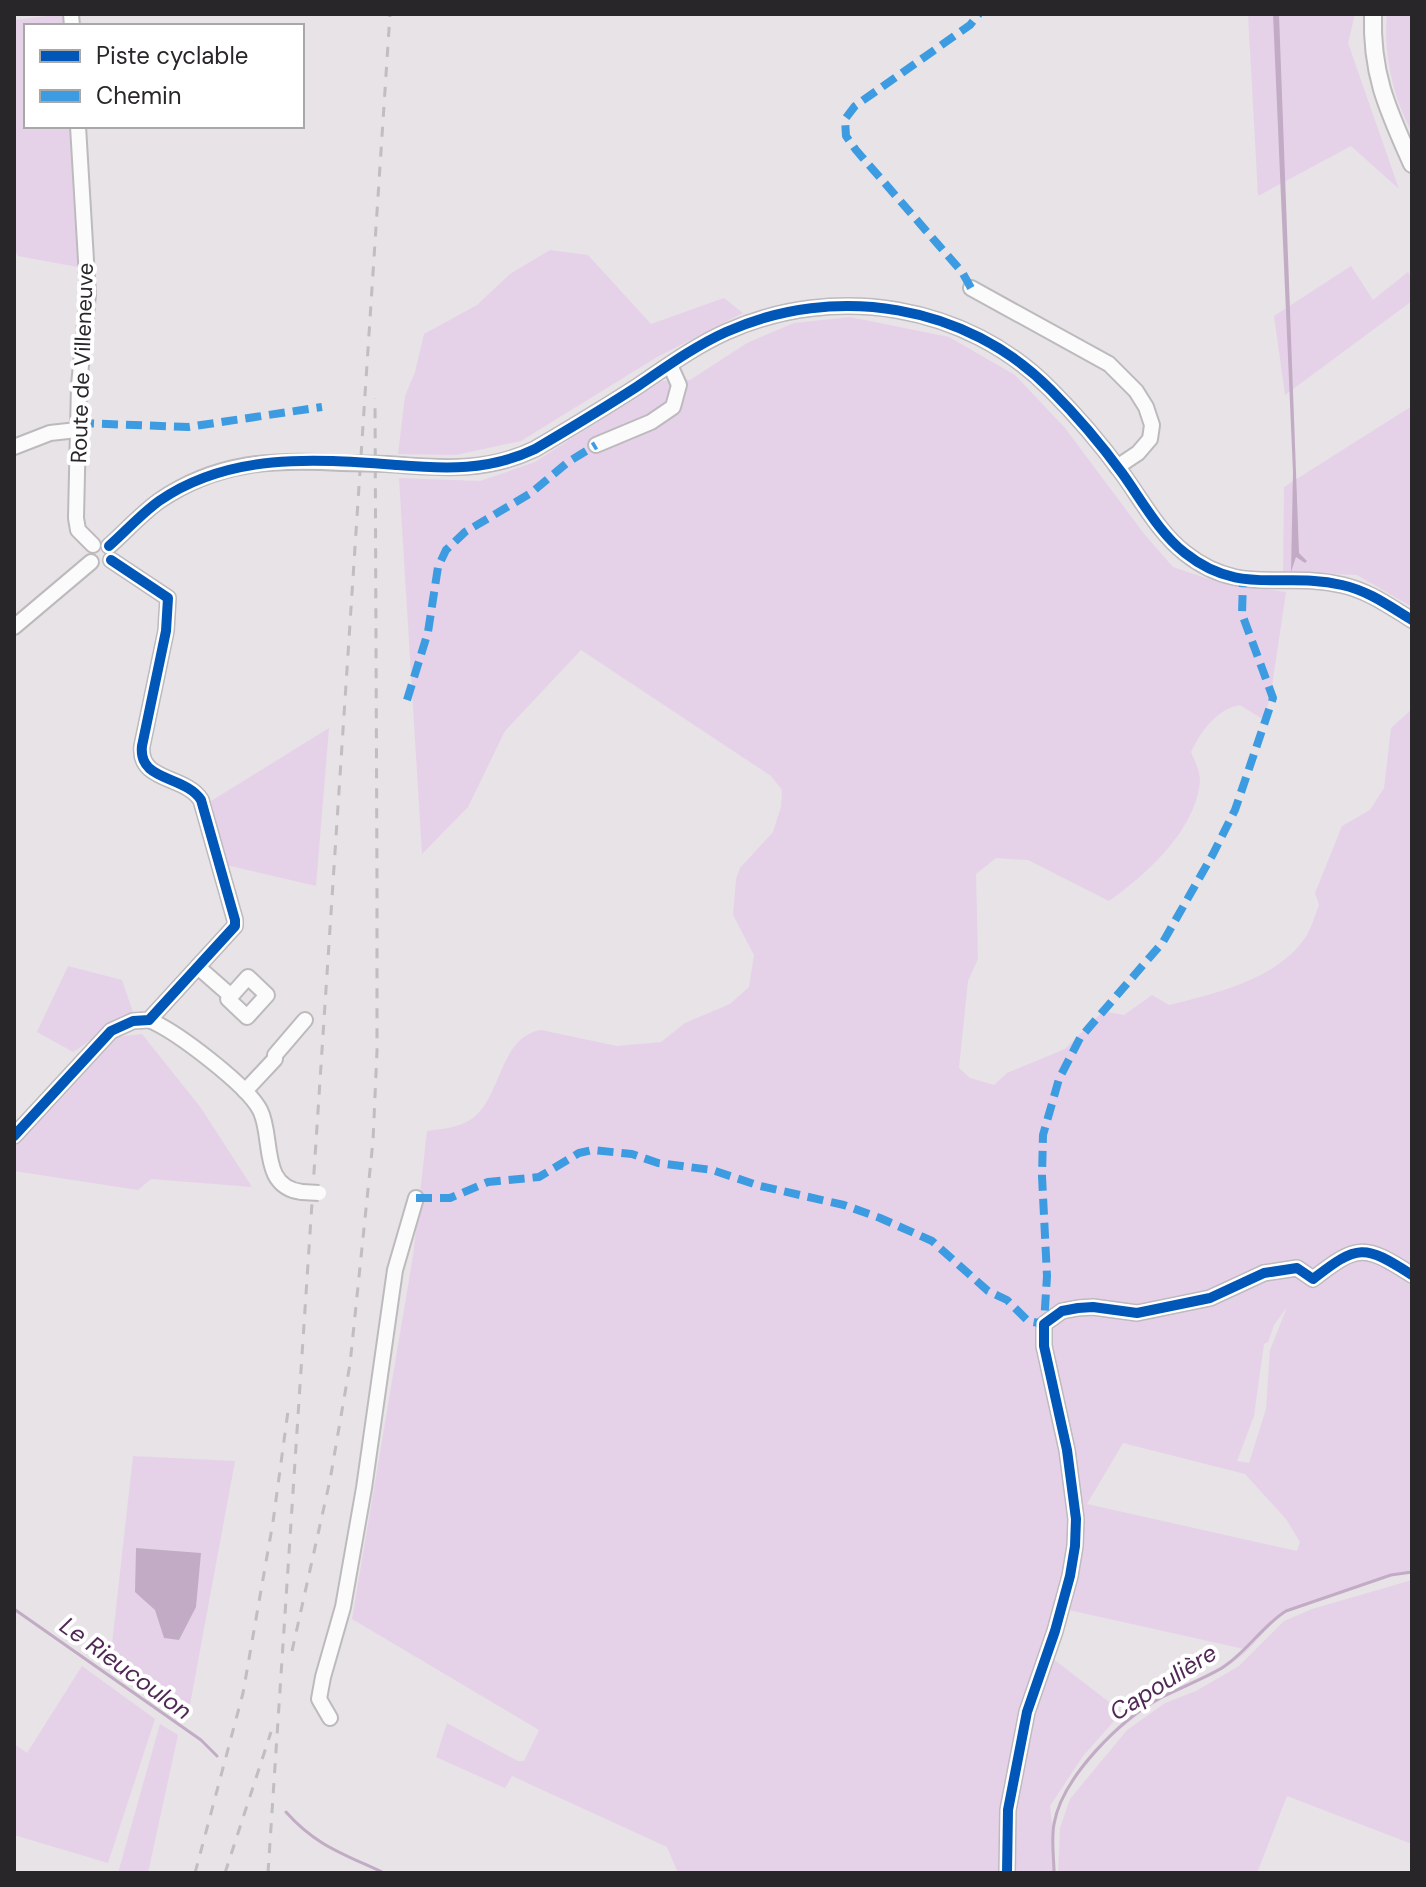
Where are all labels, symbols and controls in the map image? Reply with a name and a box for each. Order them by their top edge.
legend [24,24,304,128]
text: Piste cyclable [96,40,248,71]
text: Chemin [96,80,182,111]
street label: Route de Villeneuve [64,262,100,464]
water label: Le Rieucoulon [54,1610,198,1726]
water label: Capoulière [1104,1637,1222,1727]

